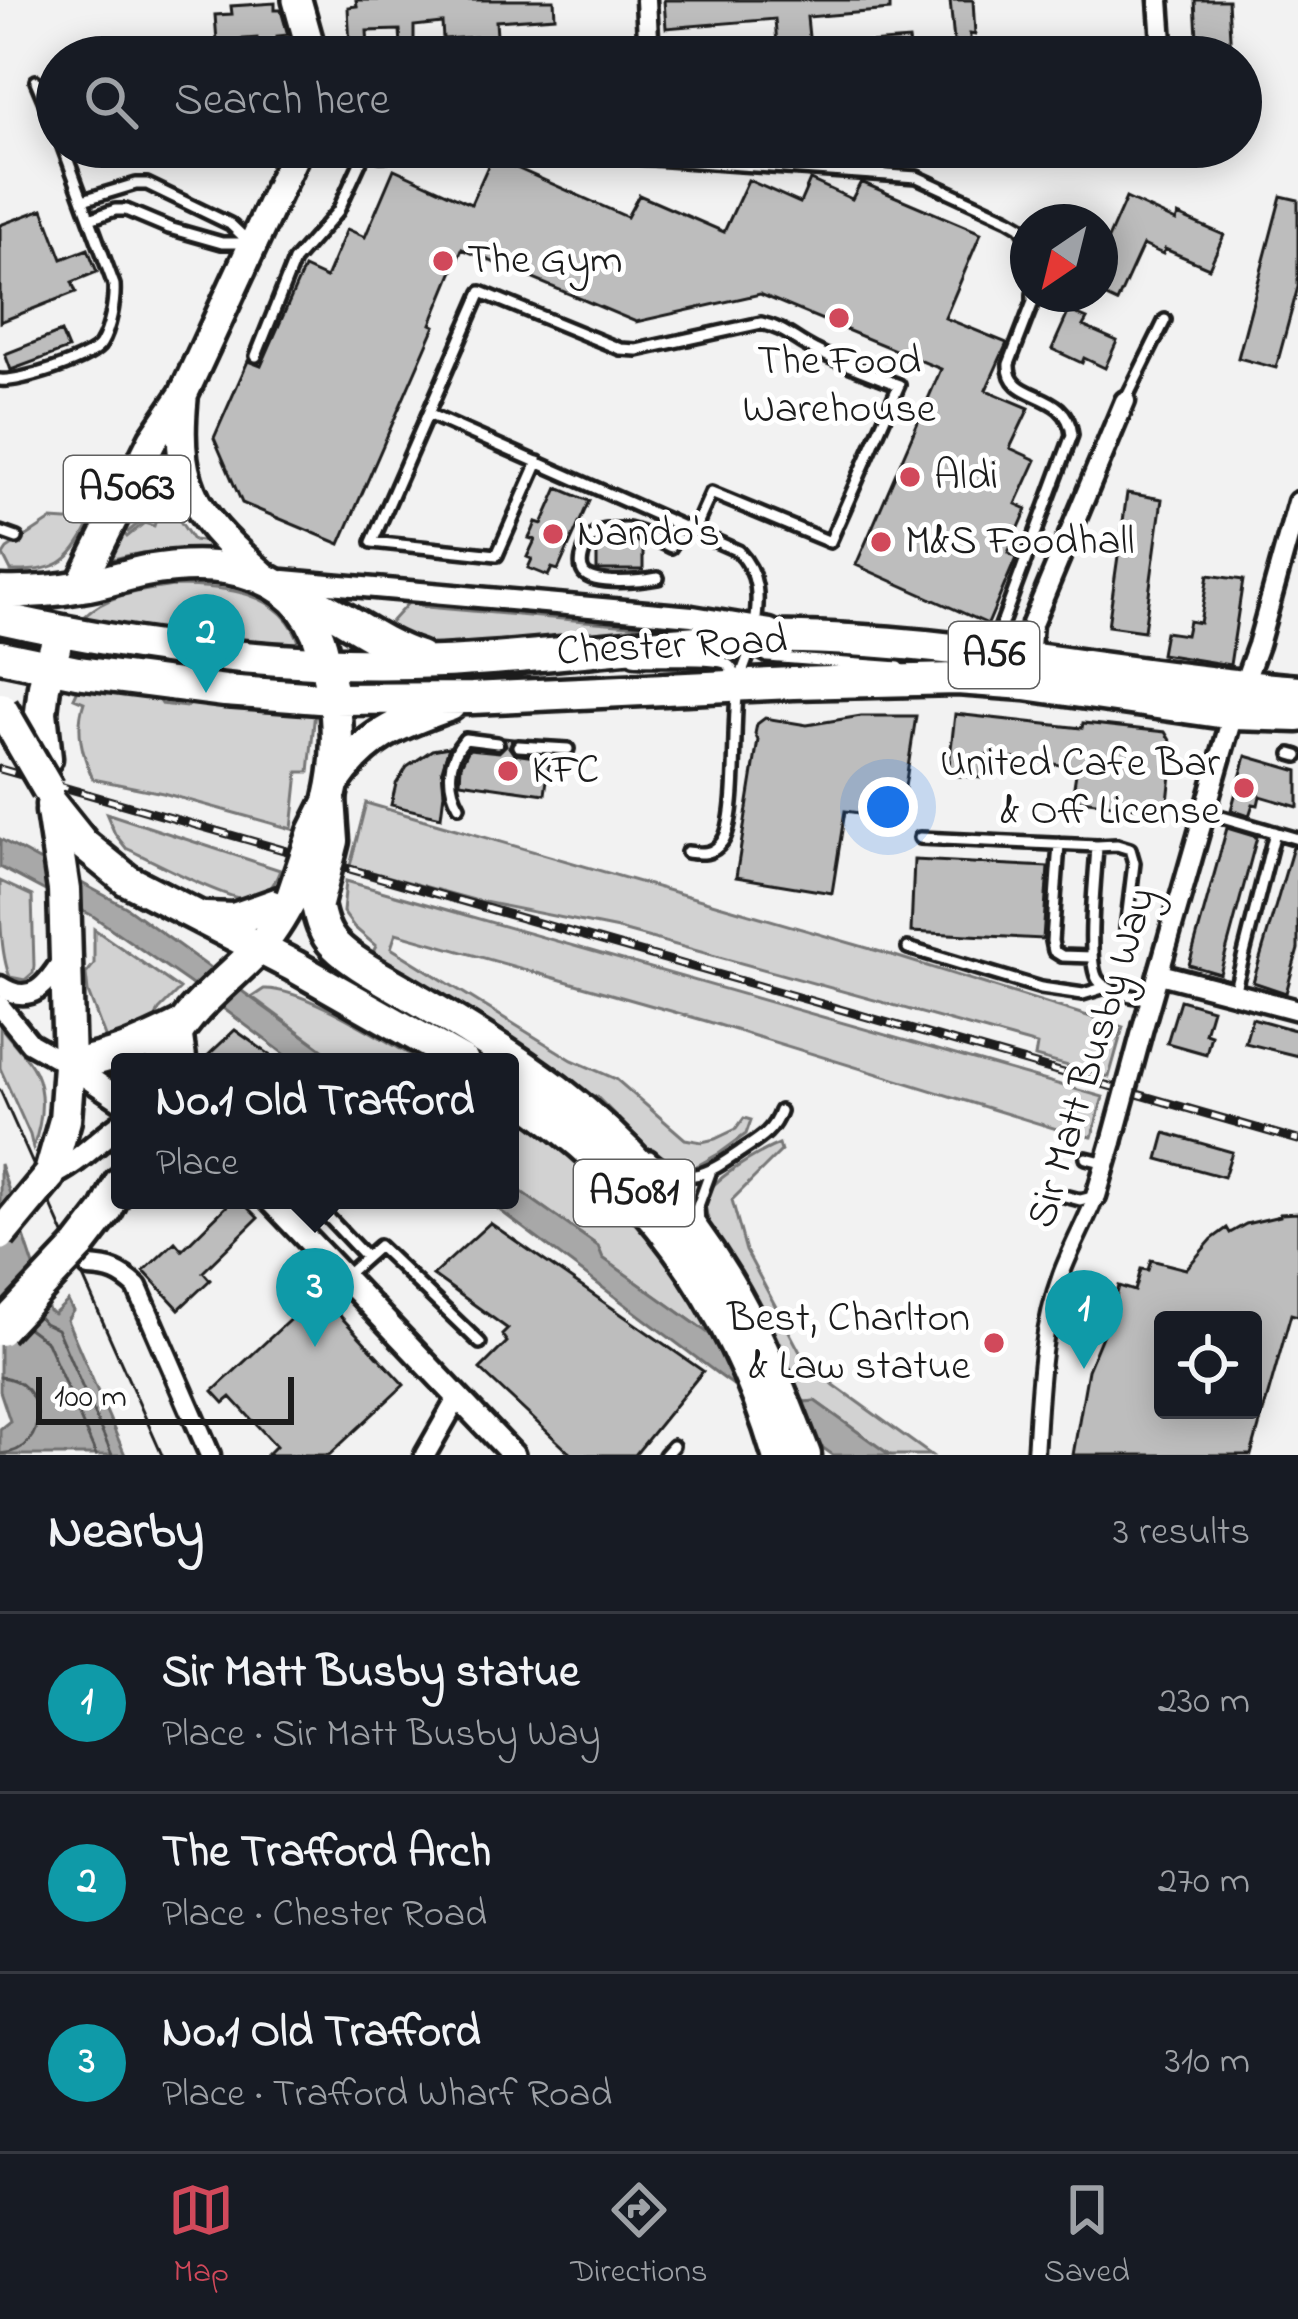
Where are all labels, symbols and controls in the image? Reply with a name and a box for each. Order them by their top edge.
search box [36,36,1262,168]
icon: search [78,69,144,135]
text: Search here [174,69,390,135]
north arrow [1010,204,1118,312]
place label: The Gym [467,231,623,292]
marker: The Gym [430,248,456,274]
marker: The Food Warehouse [826,305,852,331]
place label: The Food Warehouse [743,332,936,441]
place label: Aldi [934,447,998,508]
road number: A5063 [64,456,190,522]
marker: Aldi [897,464,923,490]
place label: Nando's [577,504,720,565]
place label: M&S Foodhall [905,512,1135,573]
marker: Nando's [540,521,566,547]
marker: M&S Foodhall [868,529,894,555]
pin: 2 [167,594,245,693]
street label: Chester Road [555,610,789,684]
road number: A56 [949,622,1039,688]
place label: United Cafe Bar & Off License [940,734,1221,843]
place label: KFC [532,741,599,802]
marker: KFC [495,758,521,784]
marker: United Cafe Bar & Off License [1231,775,1257,801]
your location [858,777,918,837]
street label: Sir Matt Busby Way [1012,880,1174,1236]
popup [111,1053,519,1209]
text: No.1 Old Trafford [156,1070,474,1136]
text: Place [156,1136,238,1193]
road number: A5081 [574,1160,694,1226]
pin: 3 [276,1248,354,1347]
pin: 1 [1045,1270,1123,1369]
place label: Best, Charlton & Law statue [726,1289,970,1398]
map controls [1154,1311,1262,1419]
button: locate [1154,1311,1262,1419]
marker: Best, Charlton & Law statue [981,1330,1007,1356]
scale bar [36,1371,294,1424]
text: 100 m [54,1374,127,1422]
text: Nearby [48,1496,204,1571]
text: 3 results [1113,1505,1250,1562]
text: Sir Matt Busby statue [162,1641,579,1707]
text: 1 [81,1674,93,1731]
text: 230 m [1158,1674,1250,1731]
text: Place · Sir Matt Busby Way [162,1707,600,1764]
text: The Trafford Arch [162,1821,491,1887]
text: 2 [77,1854,97,1911]
text: 270 m [1158,1854,1250,1911]
text: Place · Chester Road [162,1887,487,1944]
text: No.1 Old Trafford [162,2001,480,2067]
text: 3 [79,2034,95,2091]
text: 310 m [1165,2034,1250,2091]
text: Place · Trafford Wharf Road [162,2067,612,2124]
tab: Map [168,2177,234,2297]
tab: Directions [570,2177,707,2297]
tab: Saved [1044,2177,1130,2297]

